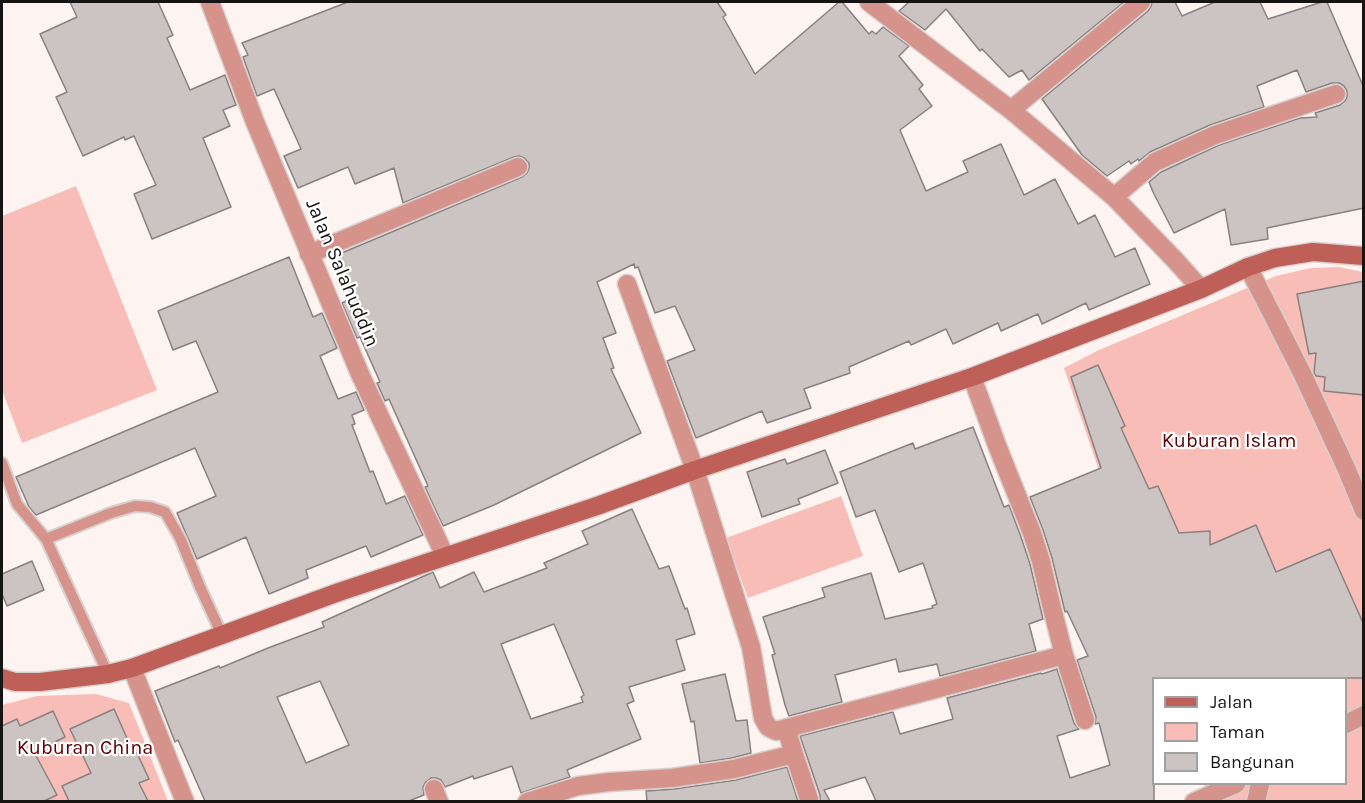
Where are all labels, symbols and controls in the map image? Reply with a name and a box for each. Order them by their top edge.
street label: Jalan Salahuddin [300,196,384,350]
park label: Kuburan Islam [1162,429,1296,453]
legend [1152,677,1347,785]
text: Jalan [1210,691,1253,713]
text: Taman [1210,721,1265,743]
park label: Kuburan China [17,736,153,760]
text: Bangunan [1210,751,1295,773]

